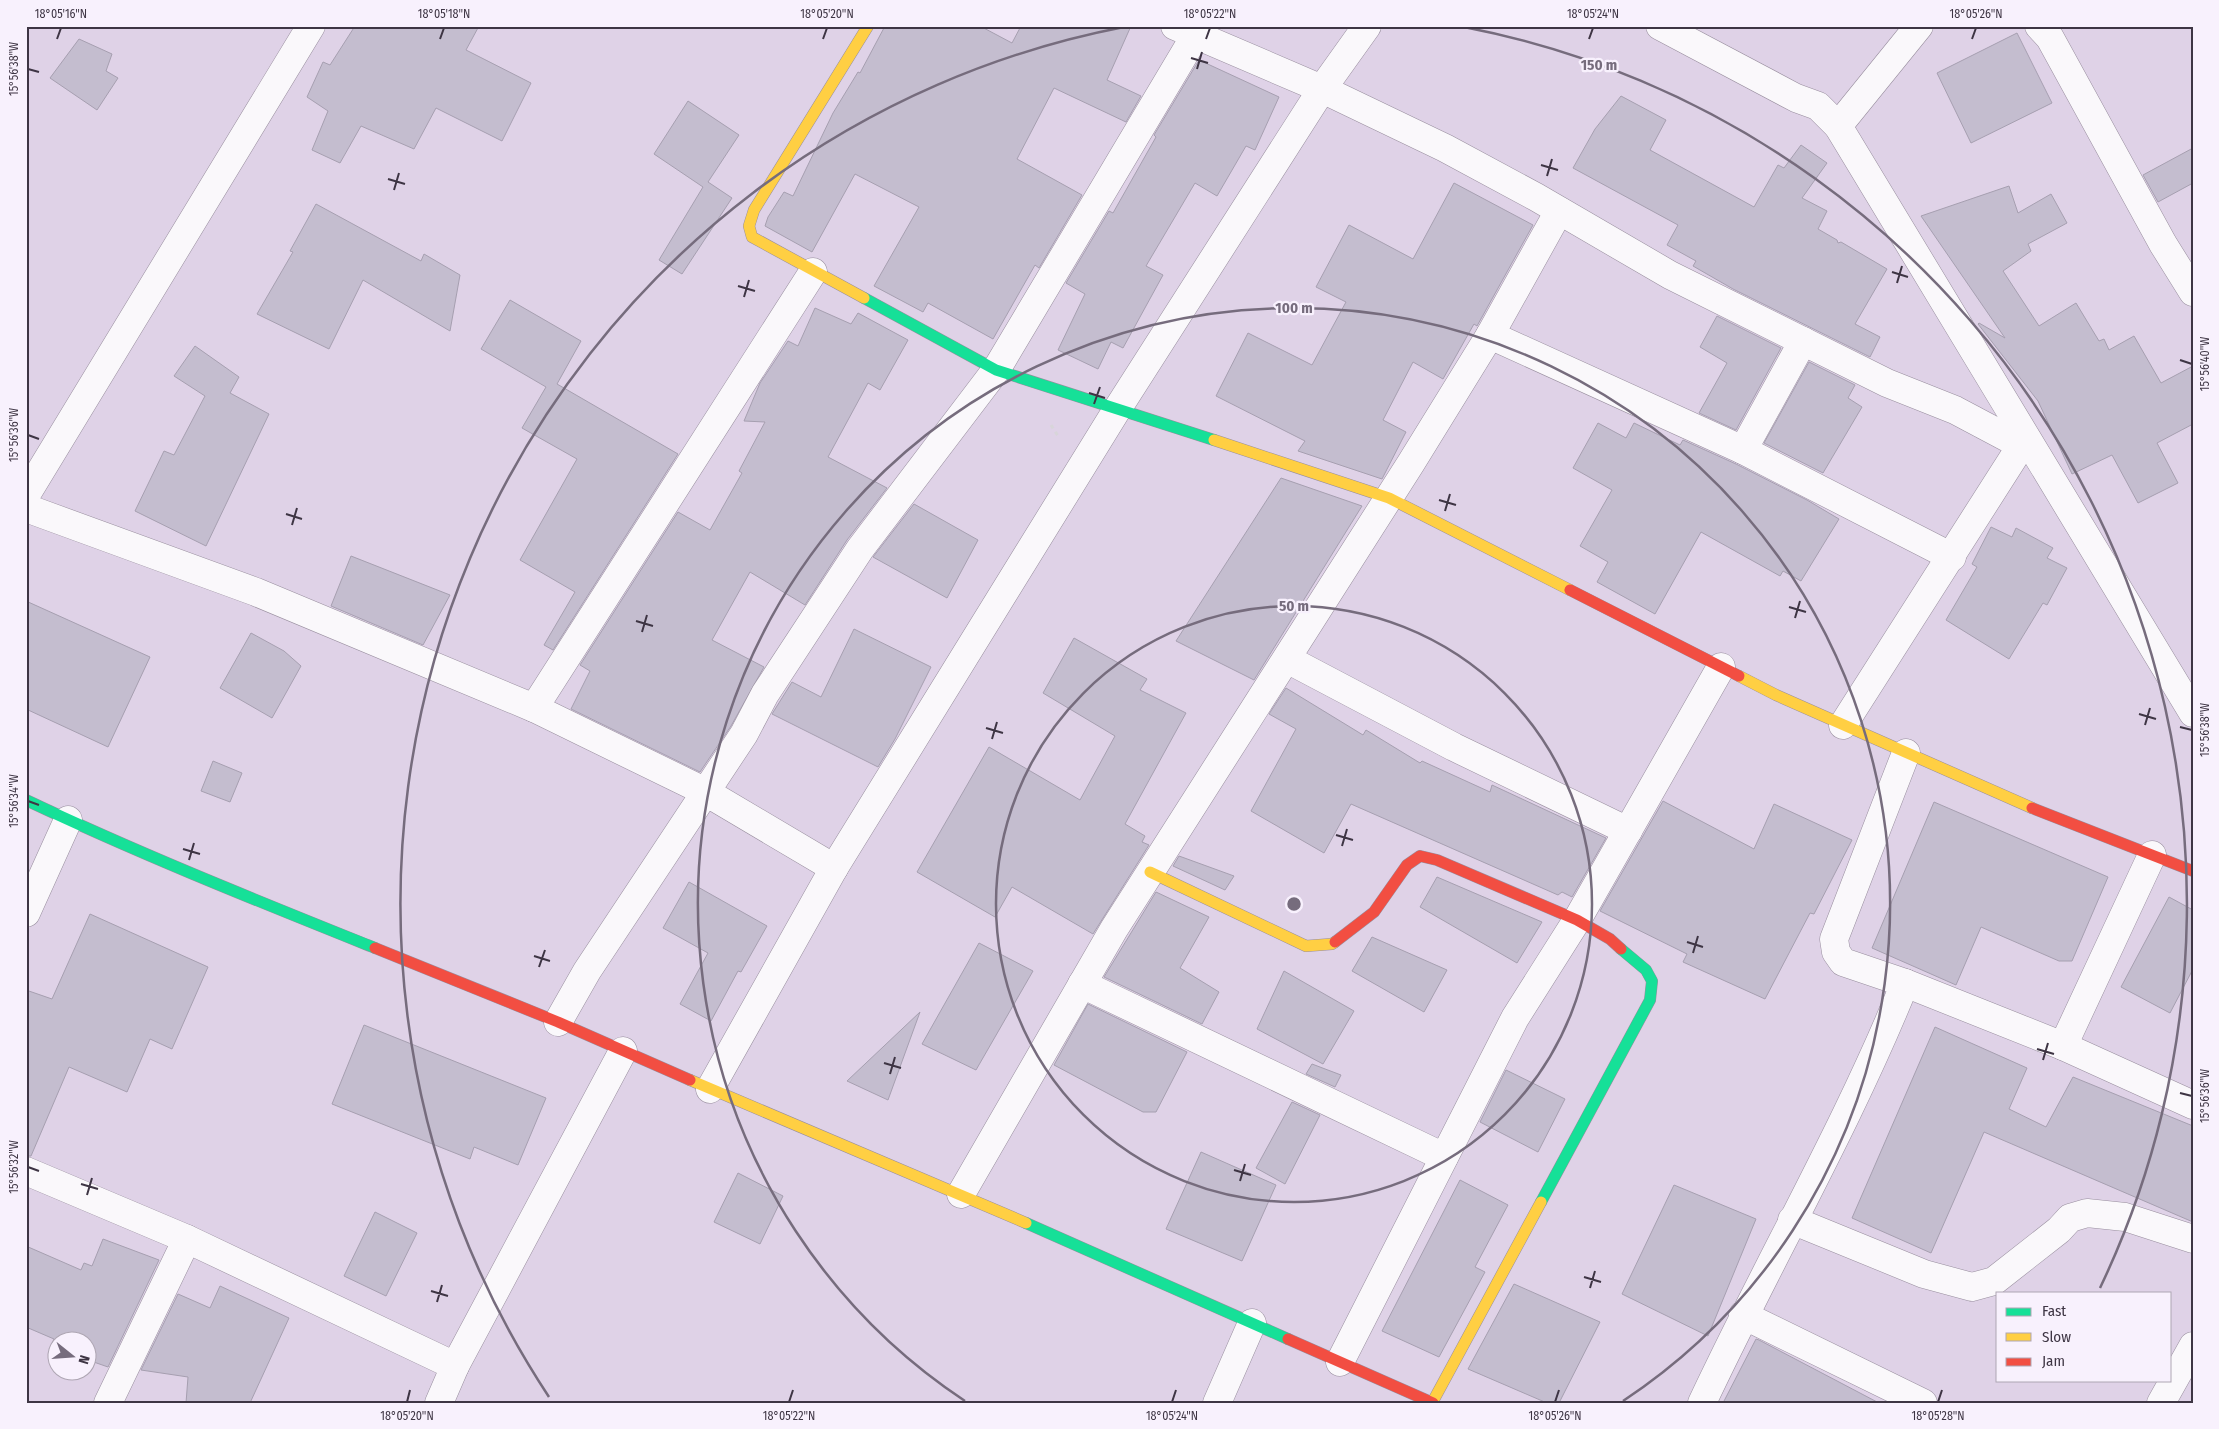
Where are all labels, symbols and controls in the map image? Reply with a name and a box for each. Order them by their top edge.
text: 18°05'16"N [35,7,87,21]
text: 18°05'18"N [418,7,470,21]
text: 18°05'20"N [800,7,854,21]
text: 18°05'22"N [1184,7,1236,21]
text: 18°05'24"N [1567,7,1619,21]
text: 18°05'26"N [1950,7,2002,21]
text: 15°56'38"W [7,42,21,96]
text: 150 m [1581,56,1617,74]
text: 100 m [1275,299,1313,317]
text: 15°56'40"W [2198,337,2212,391]
text: 15°56'36"W [7,408,21,462]
text: 50 m [1279,597,1309,615]
text: 15°56'38"W [2198,703,2212,757]
text: 15°56'34"W [7,774,21,828]
centre of rings [1285,895,1303,913]
text: 15°56'36"W [2198,1069,2212,1123]
text: 15°56'32"W [7,1140,21,1194]
legend [1996,1292,2172,1382]
text: Fast [2042,1302,2066,1320]
text: Slow [2042,1328,2071,1346]
north arrow [48,1332,98,1382]
text: Jam [2042,1352,2065,1370]
text: N [75,1353,93,1366]
text: 18°05'20"N [380,1409,434,1423]
text: 18°05'22"N [763,1409,815,1423]
text: 18°05'24"N [1146,1409,1198,1423]
text: 18°05'26"N [1529,1409,1581,1423]
text: 18°05'28"N [1911,1409,1965,1423]

